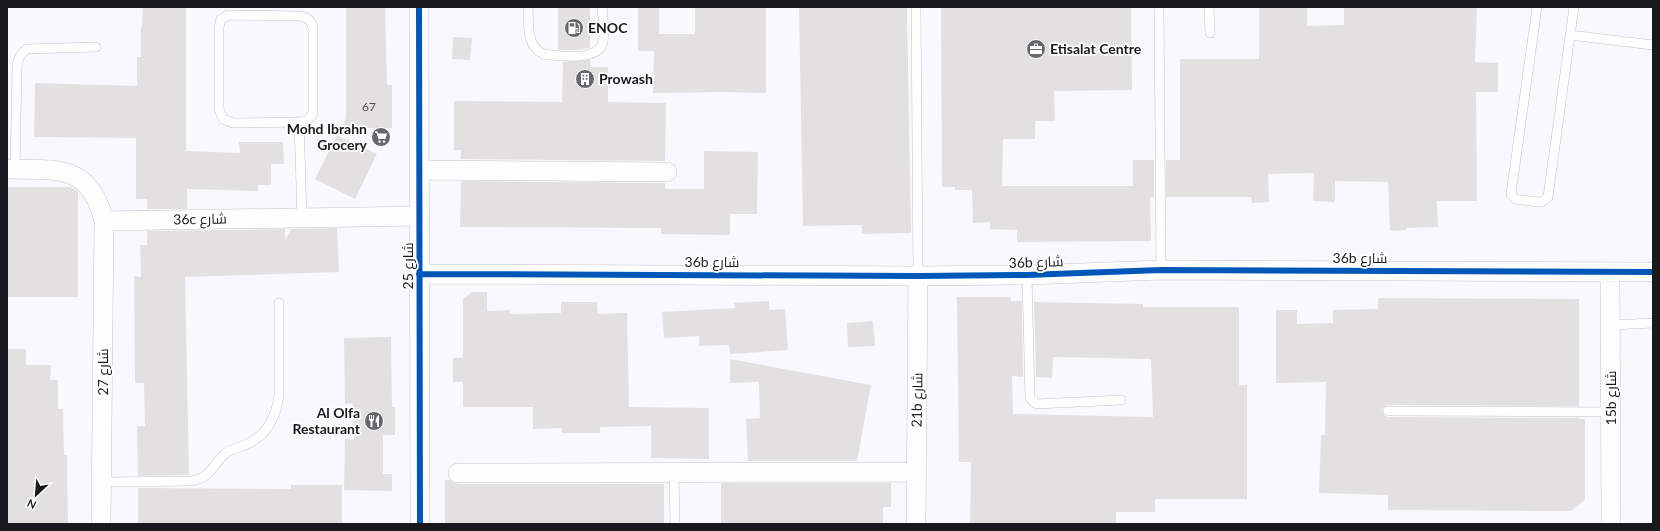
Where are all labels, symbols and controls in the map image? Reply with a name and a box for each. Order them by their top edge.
fuel station icon: ENOC [563,17,585,39]
place label: ENOC [588,19,628,36]
office icon: Etisalat Centre [1025,38,1047,60]
place label: Etisalat Centre [1050,40,1142,57]
building icon: Prowash [574,68,596,90]
place label: Prowash [599,70,653,87]
house number: 67 [362,99,376,114]
place label: Mohd Ibrahn Grocery [287,120,368,153]
supermarket icon: Mohd Ibrahn Grocery [370,126,392,148]
street label: 36c شارع [173,210,227,228]
street label: شارع 25 [399,243,417,289]
street label: 36b شارع [1333,249,1387,267]
street label: 36b شارع [1008,252,1064,272]
street label: 36b شارع [685,253,739,271]
street label: شارع 27 [94,349,112,395]
street label: 15b شارع [1602,371,1620,425]
street label: 21b شارع [908,372,926,428]
place label: Al Olfa Restaurant [292,404,361,437]
restaurant icon: Al Olfa Restaurant [363,410,385,432]
north arrow [16,475,56,515]
text: N [25,497,38,512]

